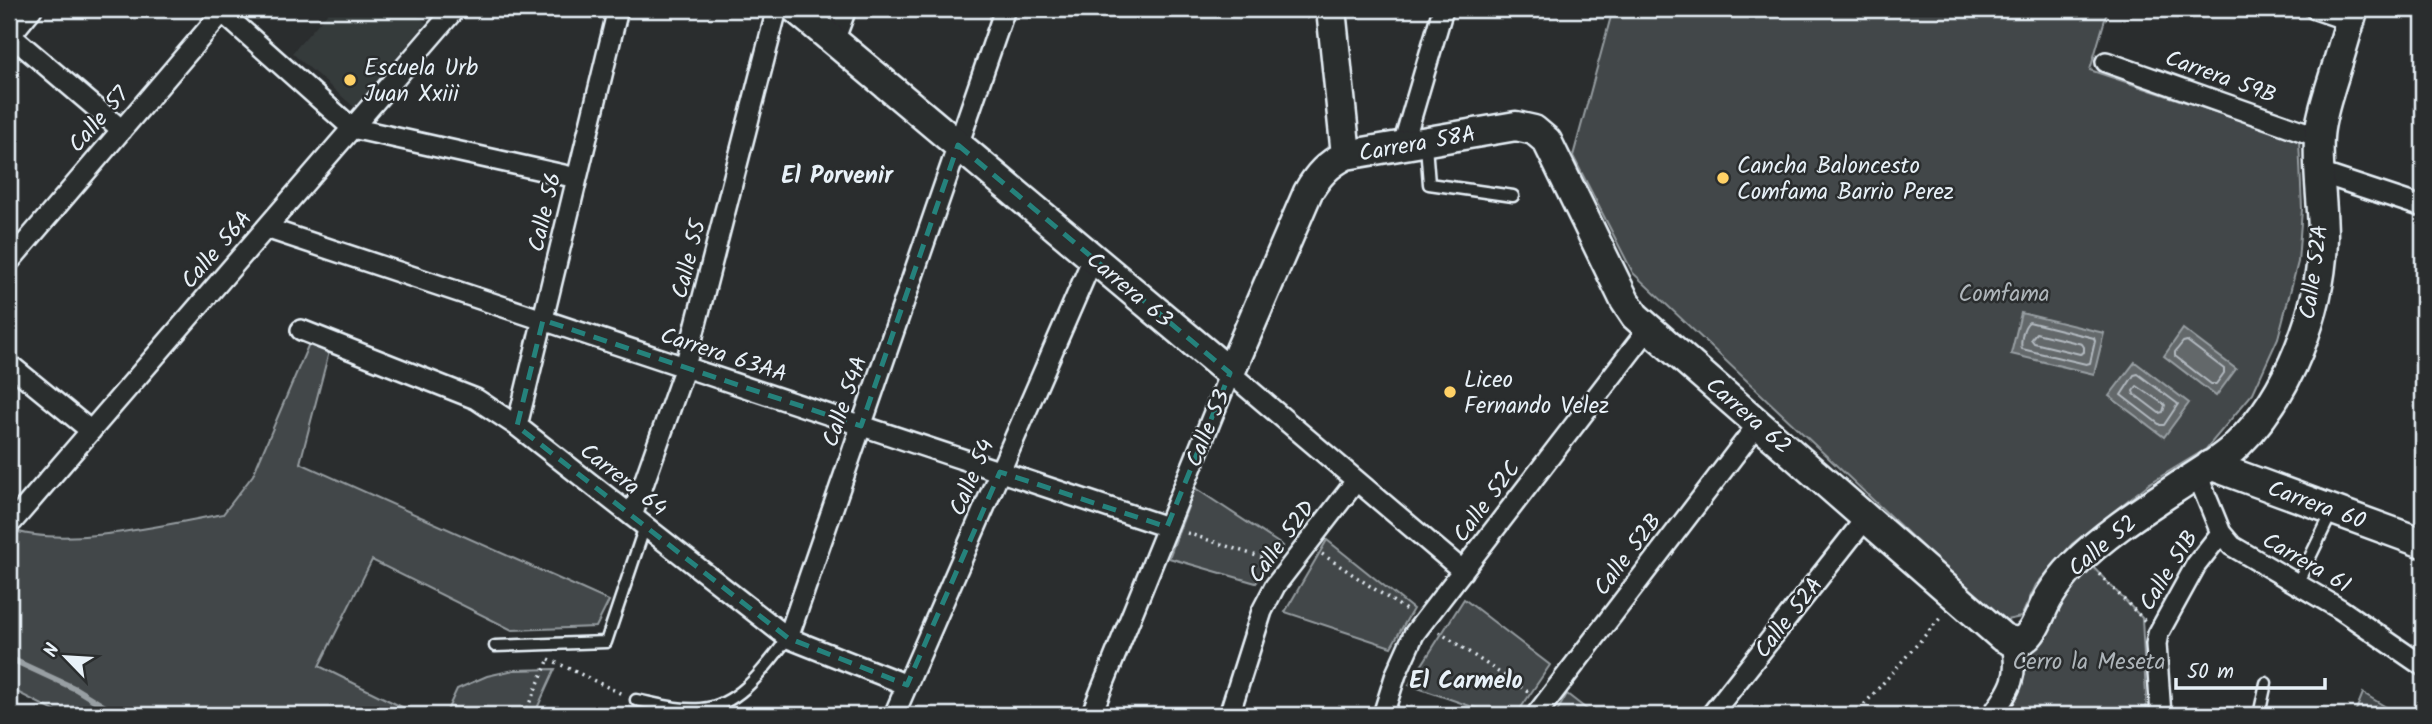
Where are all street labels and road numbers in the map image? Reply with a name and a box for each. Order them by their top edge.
street label: Carrera 59B [2160,41,2281,115]
street label: Calle 57 [60,78,140,162]
street label: Carrera 58A [1356,117,1479,173]
street label: Calle 56 [519,169,573,256]
street label: Calle 56A [173,203,262,298]
street label: Calle 55 [663,215,717,303]
street label: Calle 52A [2291,223,2339,322]
street label: Carrera 63 [1077,243,1180,338]
street label: Carrera 63AA [655,318,792,393]
street label: Calle 54A [814,351,878,452]
street label: Carrera 62 [1697,369,1799,464]
street label: Calle 53 [1177,384,1241,473]
street label: Calle 54 [941,434,1005,522]
street label: Carrera 64 [571,435,675,527]
street label: Calle 52C [1445,453,1531,551]
street label: Carrera 60 [2262,472,2370,540]
street label: Calle 52D [1240,493,1325,592]
street label: Calle 52B [1585,506,1672,604]
street label: Calle 52 [2061,507,2146,586]
street label: Calle 51B [2131,524,2209,619]
street label: Carrera 61 [2255,524,2357,604]
street label: Calle 52A [1746,570,1833,667]

